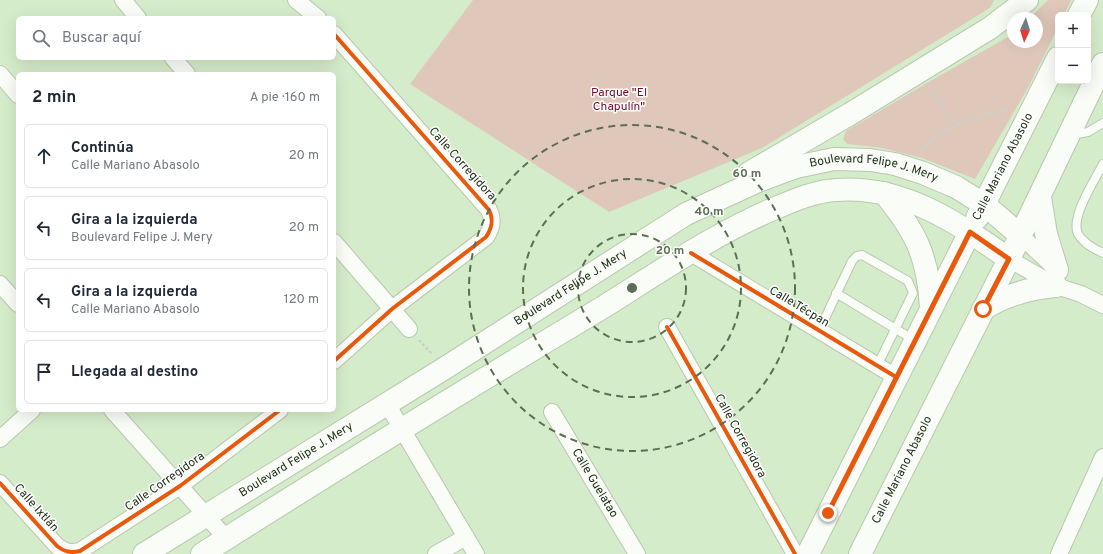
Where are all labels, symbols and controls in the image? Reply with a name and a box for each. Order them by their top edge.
north arrow [1007,12,1043,48]
map controls [1055,12,1091,84]
button: + [1055,12,1091,48]
search box [16,16,336,60]
icon: search [30,27,52,49]
text: Buscar aquí [62,29,141,48]
button: − [1055,48,1091,84]
park label: Parque "El Chapulín" [591,85,647,115]
text: 2 min [32,87,76,109]
text: A pie · 160 m [250,90,320,106]
street label: Calle Mariano Abasolo [969,110,1037,224]
street label: Calle Corregidora [425,124,499,204]
text: Continúa [71,139,133,158]
icon: ahead [33,145,55,167]
text: 20 m [289,148,319,164]
street label: Boulevard Felipe J. Mery [808,151,940,186]
text: Calle Mariano Abasolo [71,158,200,174]
text: 60 m [733,166,761,182]
text: 40 m [694,204,724,220]
text: Gira a la izquierda [71,211,198,230]
icon: left [33,217,55,239]
text: 20 m [289,220,319,236]
text: Boulevard Felipe J. Mery [71,230,213,246]
text: 20 m [656,243,684,259]
street label: Boulevard Felipe J. Mery [511,246,630,330]
centre of rings [625,281,639,295]
text: Gira a la izquierda [71,283,198,302]
street label: Calle Técpan [766,283,832,331]
icon: left [33,289,55,311]
text: 120 m [284,292,319,308]
route start [974,300,992,318]
text: Calle Mariano Abasolo [71,302,200,318]
icon: arrive [33,361,55,383]
text: Llegada al destino [71,363,198,382]
street label: Calle Corregidora [710,391,770,481]
street label: Calle Mariano Abasolo [868,413,936,527]
street label: Boulevard Felipe J. Mery [236,419,356,501]
street label: Calle Guelatao [568,446,622,521]
street label: Calle Corregidora [122,449,208,515]
street label: Calle Ixtlán [10,480,62,536]
route end [819,504,837,522]

